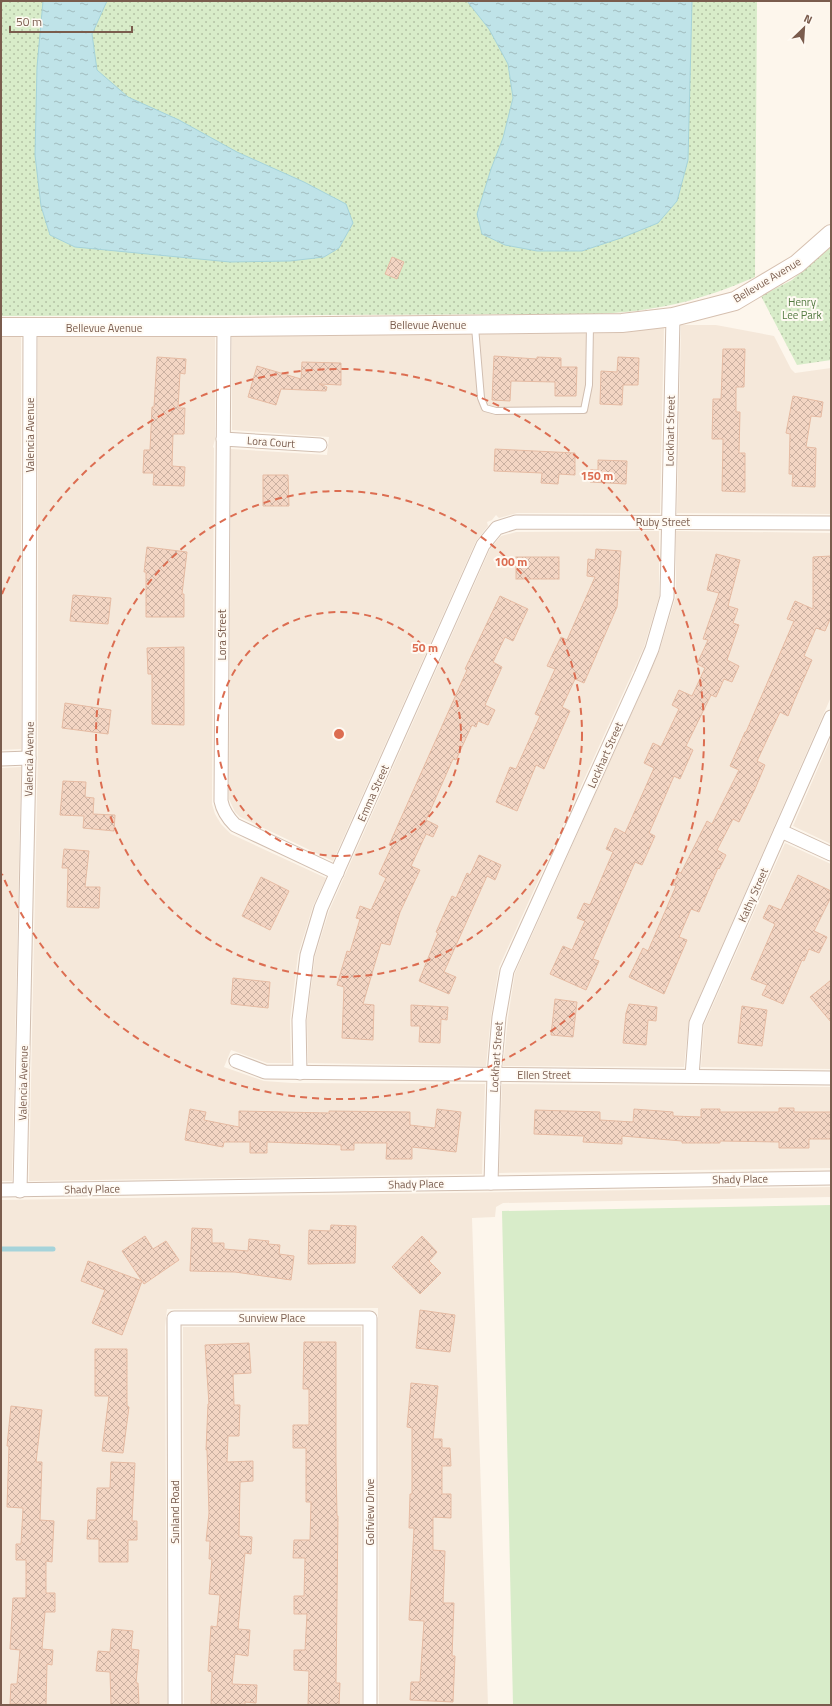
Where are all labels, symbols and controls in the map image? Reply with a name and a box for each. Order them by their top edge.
scale bar [10,8,132,34]
north arrow [784,8,824,48]
text: N [801,10,815,28]
text: 50 m [16,12,42,31]
street label: Bellevue Avenue [730,253,804,307]
park label: Henry Lee Park [782,294,823,323]
street label: Bellevue Avenue [390,317,467,333]
street label: Bellevue Avenue [66,320,143,336]
street label: Lockhart Street [661,395,679,467]
street label: Valencia Avenue [22,397,38,473]
street label: Lora Court [247,432,296,452]
text: 150 m [581,466,613,485]
street label: Ruby Street [636,514,690,530]
text: 100 m [495,552,527,571]
street label: Lora Street [214,609,230,661]
text: 50 m [412,638,438,657]
street label: Lockhart Street [583,719,627,791]
street label: Valencia Avenue [20,721,38,797]
centre of rings [332,727,346,741]
street label: Emma Street [353,762,393,824]
street label: Kathy Street [734,865,772,925]
street label: Lockhart Street [486,1021,506,1093]
street label: Valencia Avenue [14,1045,32,1121]
street label: Ellen Street [517,1067,571,1083]
street label: Shady Place [712,1171,768,1187]
street label: Shady Place [388,1176,444,1192]
street label: Shady Place [64,1181,120,1197]
street label: Sunview Place [239,1310,306,1326]
street label: Golfview Drive [362,1478,378,1545]
street label: Sunland Road [167,1480,183,1544]

